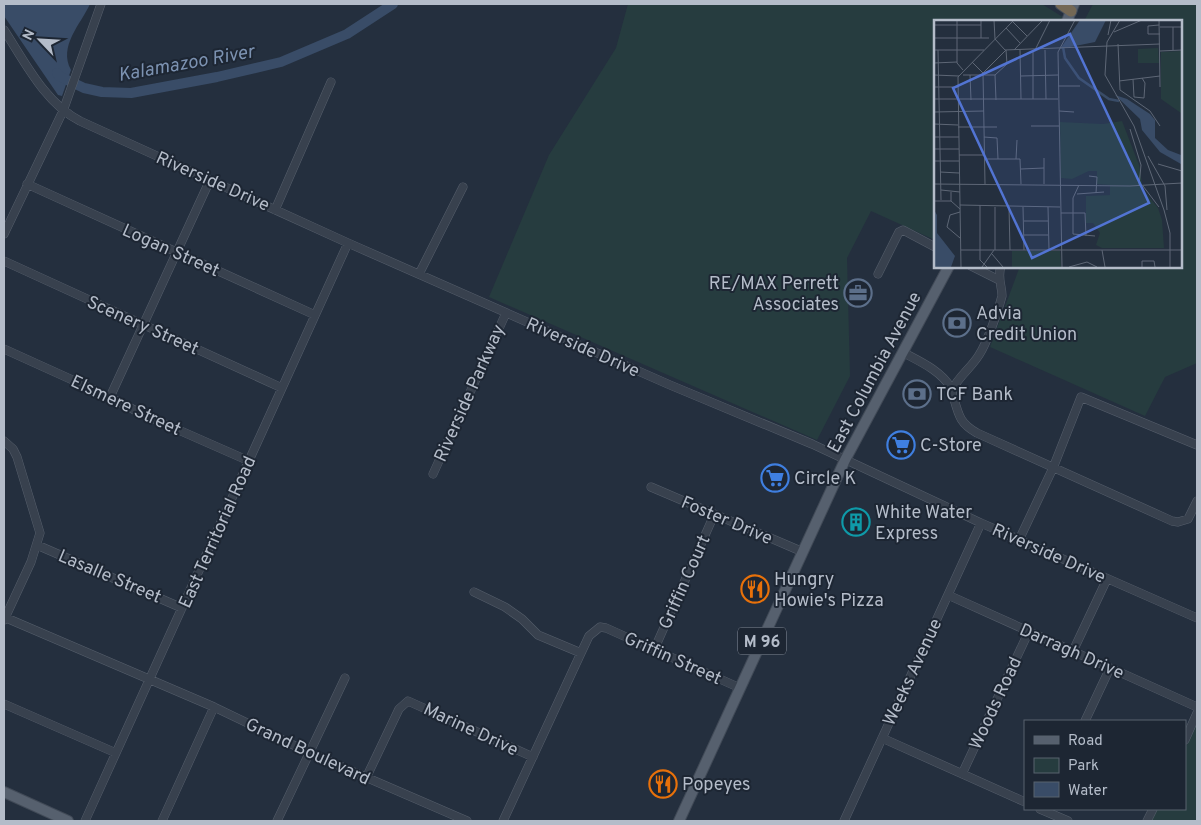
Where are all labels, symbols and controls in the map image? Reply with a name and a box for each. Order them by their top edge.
north arrow [15,15,65,65]
inset map [934,20,1181,268]
text: N [20,27,39,43]
water label: Kalamazoo River [116,40,258,88]
street label: Riverside Drive [152,147,273,218]
street label: Logan Street [118,220,223,283]
place label: RE/MAX Perrett Associates [709,273,839,317]
office icon: RE/MAX Perrett Associates [843,278,873,308]
street label: East Columbia Avenue [823,288,928,457]
street label: Scenery Street [83,291,202,361]
place label: Advia Credit Union [976,303,1077,347]
bank icon: Advia Credit Union [942,308,972,338]
street label: Riverside Drive [522,313,643,384]
street label: Riverside Parkway [430,321,511,466]
street label: Elsmere Street [66,371,184,442]
bank icon: TCF Bank [902,379,932,409]
place label: TCF Bank [936,384,1013,407]
supermarket icon: C-Store [886,430,916,460]
place label: C-Store [920,435,982,458]
street label: East Territorial Road [175,453,262,612]
supermarket icon: Circle K [760,463,790,493]
place label: Circle K [794,468,856,491]
street label: Foster Drive [677,492,776,551]
place label: White Water Express [875,502,972,546]
building icon: White Water Express [841,507,871,537]
street label: Riverside Drive [988,519,1109,590]
street label: Griffin Court [654,532,716,633]
street label: Lasalle Street [54,545,165,609]
place label: Hungry Howie's Pizza [774,569,884,613]
restaurant icon: Hungry Howie's Pizza [740,574,770,604]
street label: Weeks Avenue [878,615,948,730]
street label: Darragh Drive [1016,619,1127,686]
road number: M 96 [738,627,786,654]
street label: Griffin Street [620,628,725,691]
street label: Woods Road [965,654,1028,754]
street label: Marine Drive [419,698,521,762]
street label: Grand Boulevard [241,713,373,791]
legend [1024,720,1186,810]
text: Road [1068,732,1103,751]
text: Park [1068,757,1099,776]
restaurant icon: Popeyes [648,769,678,799]
place label: Popeyes [682,774,751,797]
text: Water [1068,782,1108,801]

